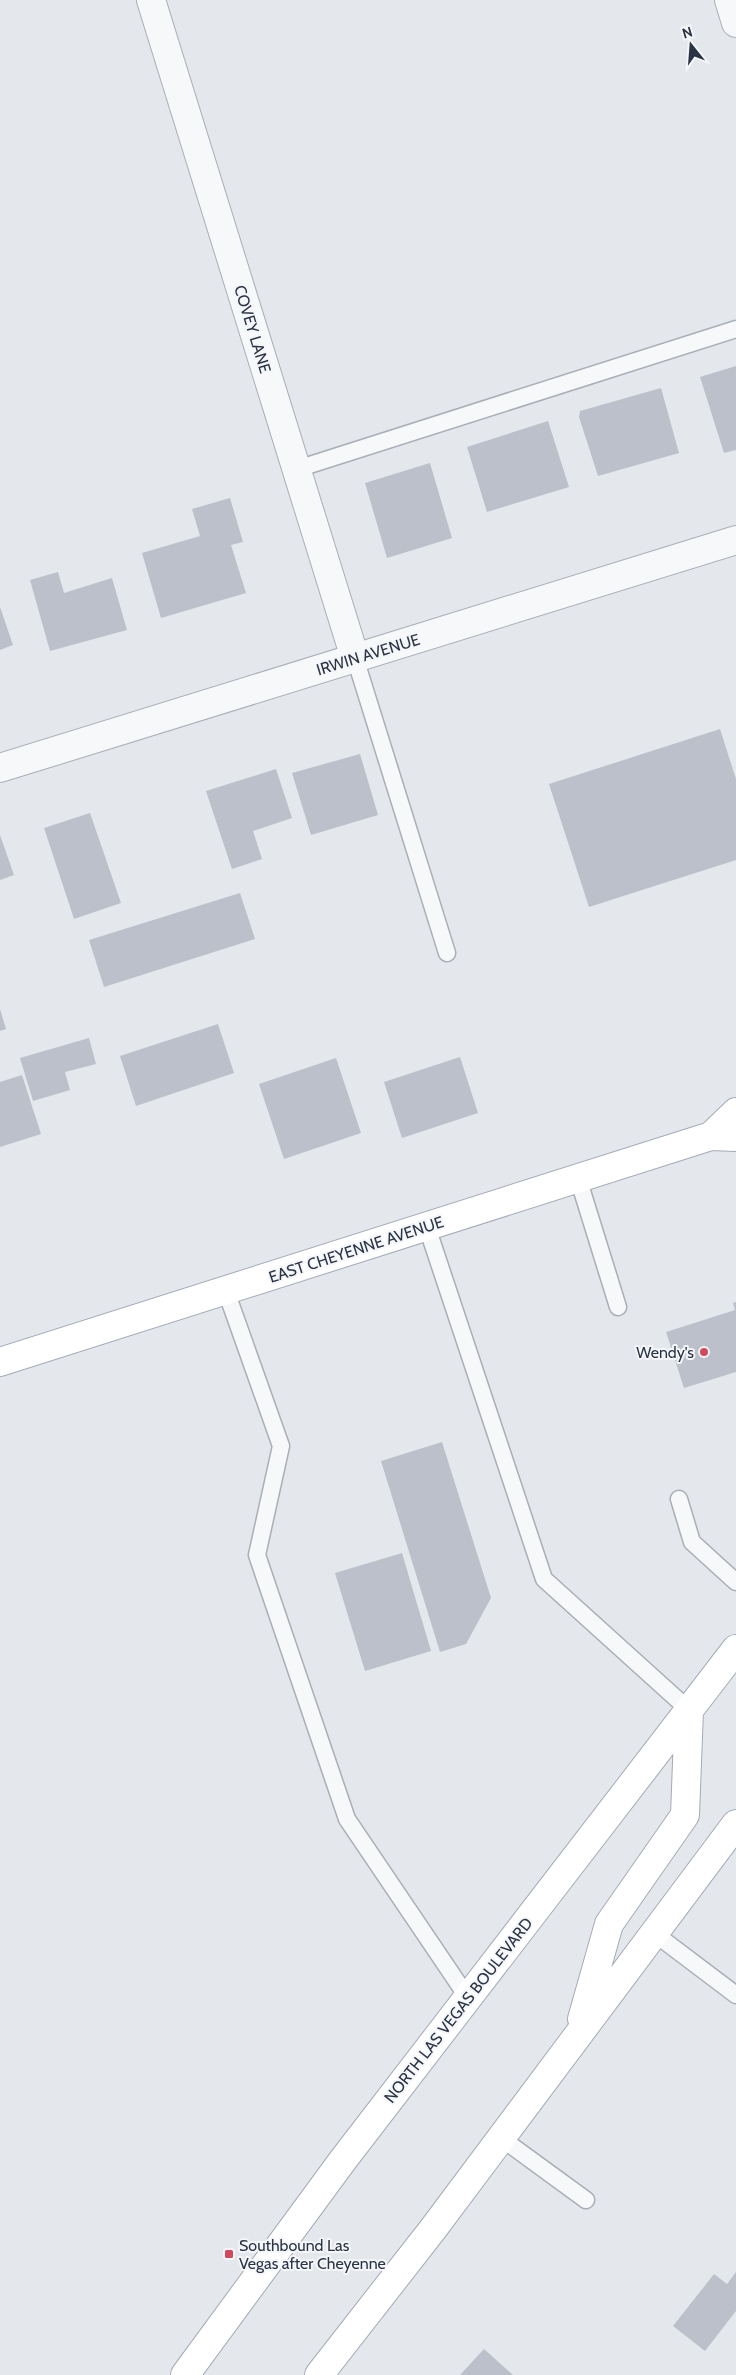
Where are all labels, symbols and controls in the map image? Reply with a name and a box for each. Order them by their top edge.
north arrow [666,20,716,70]
text: N [680,23,695,43]
street label: COVEY LANE [230,283,275,376]
street label: IRWIN AVENUE [314,630,422,679]
street label: EAST CHEYENNE AVENUE [266,1212,446,1287]
place label: Wendy's [636,1343,694,1362]
marker: Wendy's [698,1346,710,1358]
street label: NORTH LAS VEGAS BOULEVARD [380,1914,537,2107]
place label: Southbound Las Vegas after Cheyenne [239,2236,386,2273]
marker: Southbound Las Vegas after Cheyenne [223,2248,235,2260]

